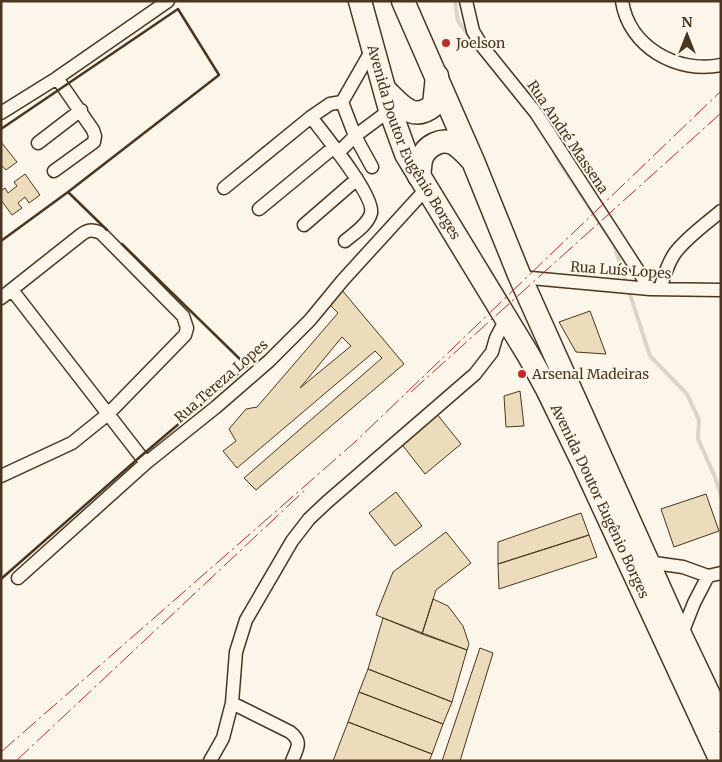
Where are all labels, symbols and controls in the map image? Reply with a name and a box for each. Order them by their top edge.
north arrow [662,10,712,60]
text: N [681,13,693,31]
place label: Joelson [455,34,505,52]
marker: Joelson [440,37,452,49]
street label: Avenida Doutor Eugênio Borges [363,42,465,243]
street label: Rua André Massena [523,77,613,197]
street label: Rua Luís Lopes [570,257,672,283]
street label: Rua Tereza Lopes [171,335,272,427]
place label: Arsenal Madeiras [531,365,649,383]
marker: Arsenal Madeiras [516,368,528,380]
street label: Avenida Doutor Eugênio Borges [546,400,653,601]

